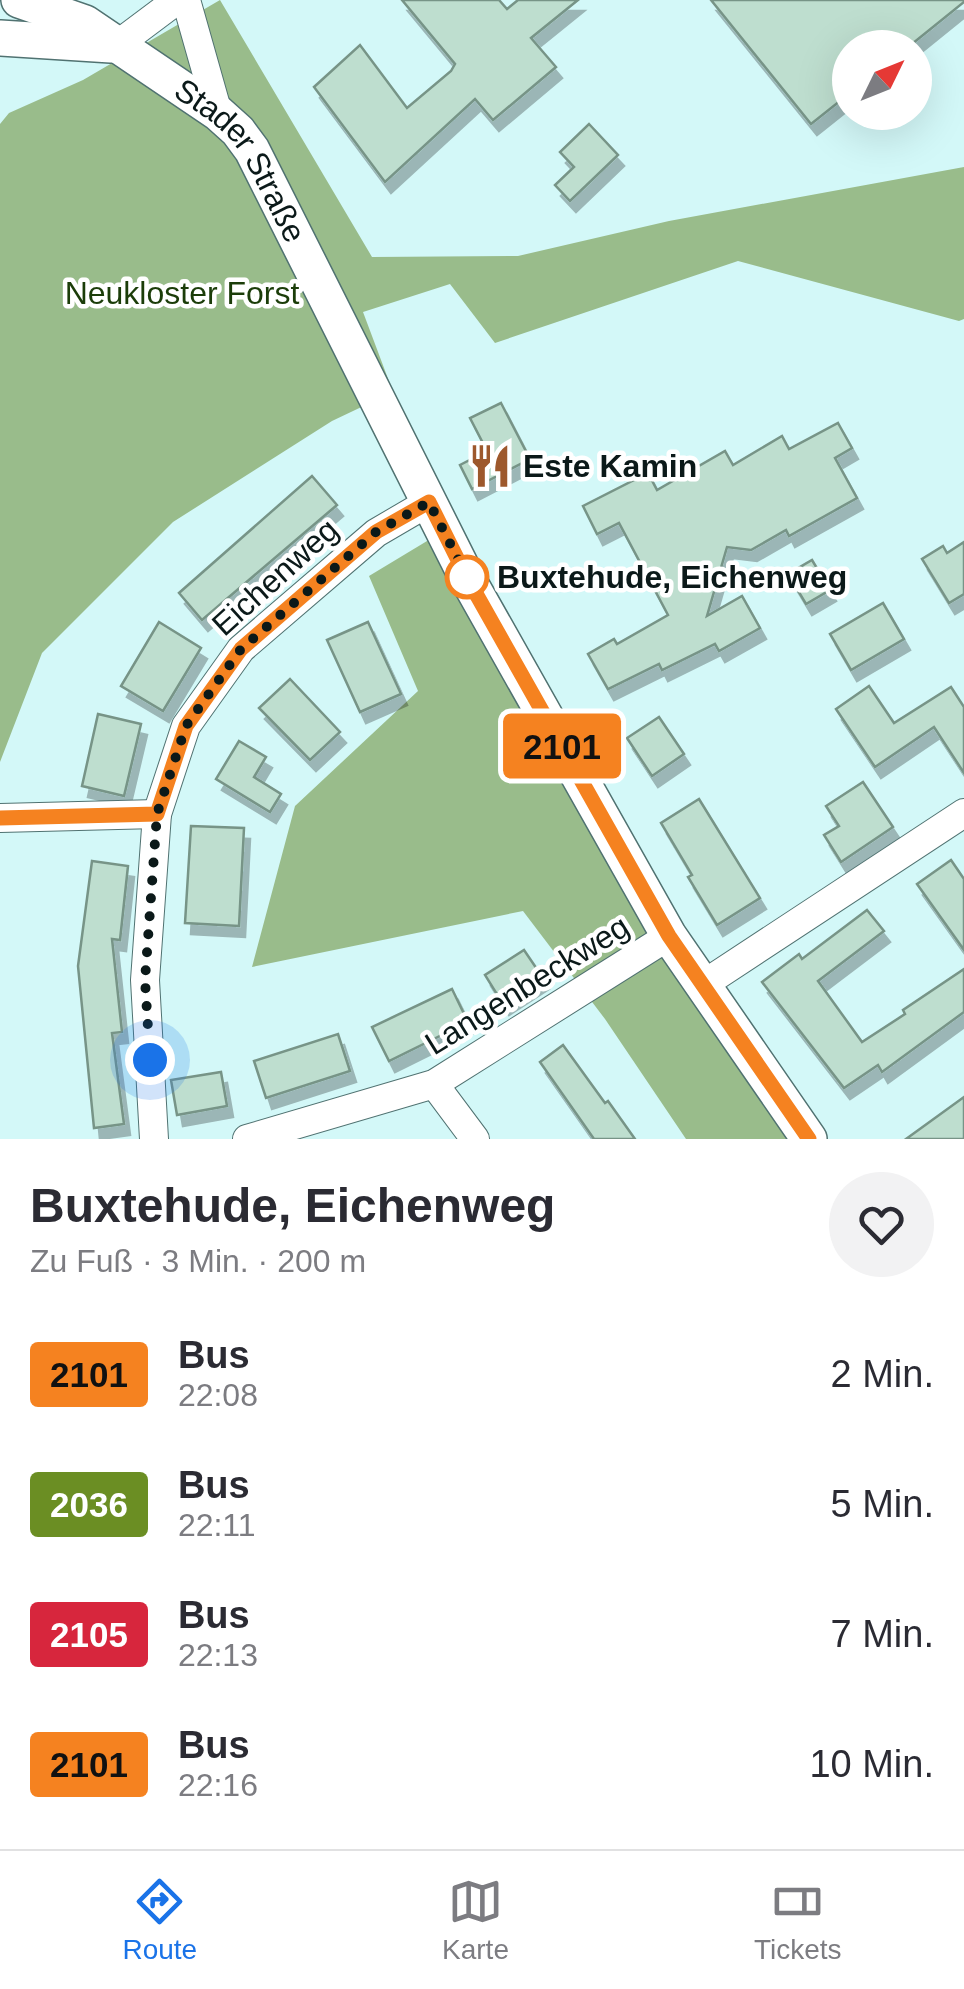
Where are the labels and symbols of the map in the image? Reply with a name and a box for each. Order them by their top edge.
north arrow [832,30,932,130]
street label: Stader Straße [168,71,313,248]
park label: Neukloster Forst [65,275,299,311]
restaurant icon: Este Kamin [466,442,514,490]
place label: Este Kamin [523,448,697,484]
street label: Eichenweg [205,511,345,643]
marker: Buxtehude, Eichenweg [446,556,488,598]
place label: Buxtehude, Eichenweg [497,559,847,595]
line badge: 2101 [492,714,632,778]
street label: Langenbeckweg [419,908,635,1062]
your location [125,1035,175,1085]

